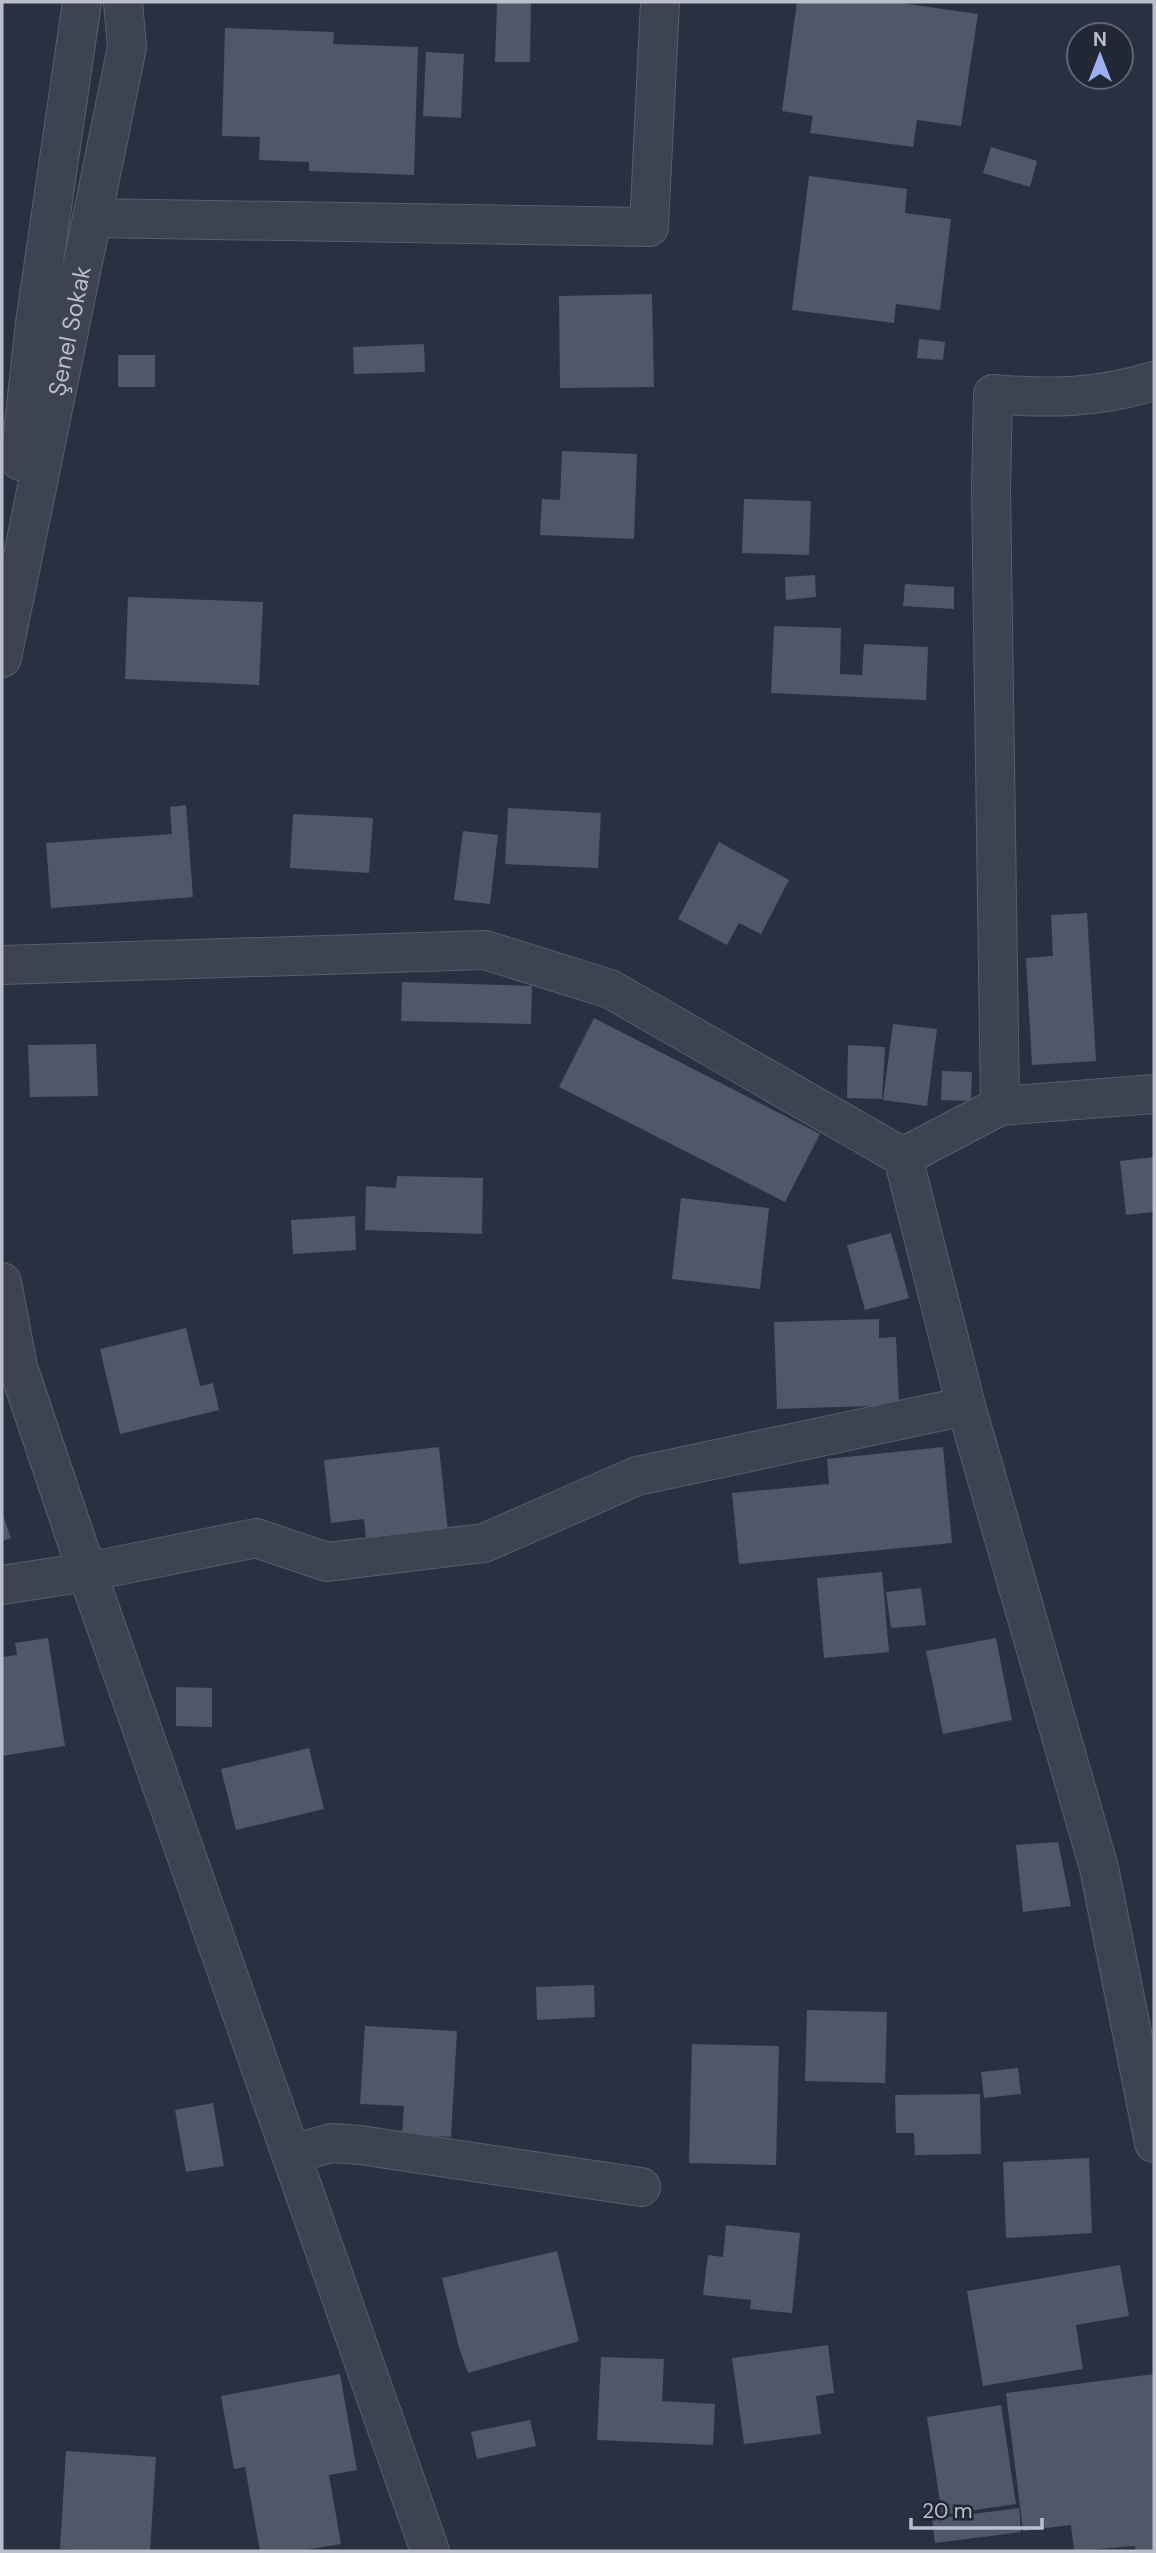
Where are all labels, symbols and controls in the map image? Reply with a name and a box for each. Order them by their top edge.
north arrow [1065,21,1135,91]
text: N [1093,27,1107,52]
street label: Şenel Sokak [41,263,97,399]
scale bar [911,2486,1042,2530]
text: 20 m [922,2497,973,2525]

